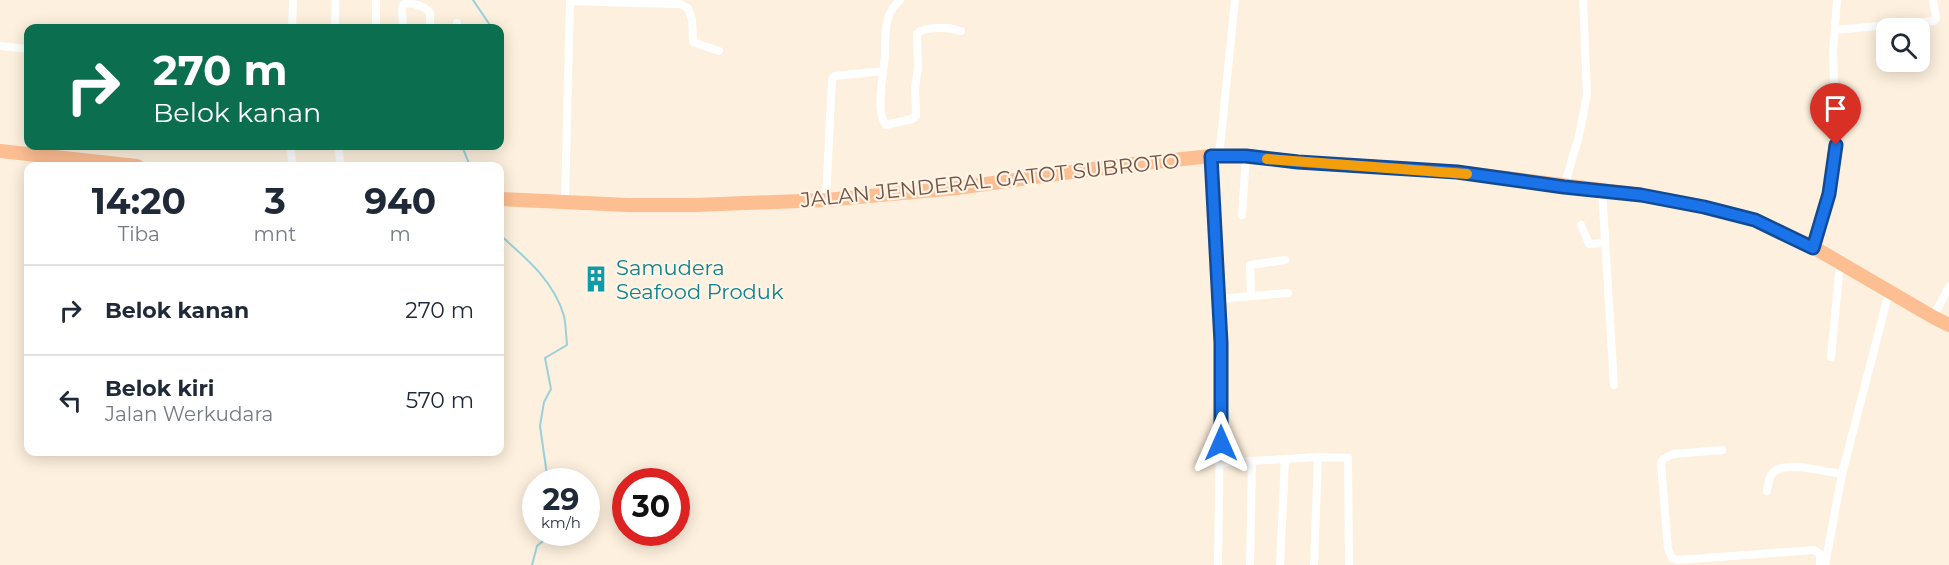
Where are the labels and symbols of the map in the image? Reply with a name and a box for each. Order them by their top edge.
pin [1810,83,1861,145]
street label: JALAN JENDERAL GATOT SUBROTO [798,148,1181,212]
place label: Samudera Seafood Produk [616,255,784,304]
building icon: Samudera Seafood Produk [581,264,611,294]
position arrow [1189,411,1253,475]
speed limit sign: 30 [612,468,690,546]

